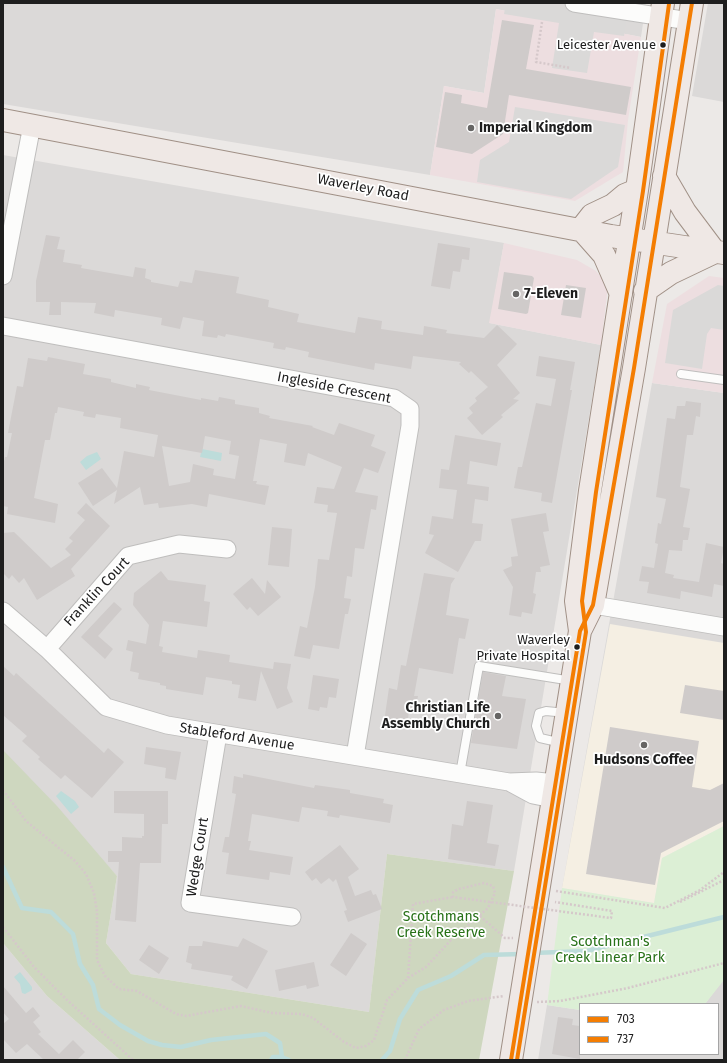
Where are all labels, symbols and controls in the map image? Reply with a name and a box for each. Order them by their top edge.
place label: Leicester Avenue [557,37,656,53]
marker: Leicester Avenue [658,40,668,50]
place label: Imperial Kingdom [479,120,592,136]
marker: Imperial Kingdom [466,123,476,133]
street label: Waverley Road [316,171,410,205]
place label: 7-Eleven [524,286,578,302]
marker: 7-Eleven [511,289,521,299]
street label: Ingleside Crescent [276,369,392,407]
street label: Franklin Court [61,554,133,630]
place label: Waverley Private Hospital [476,632,570,663]
marker: Waverley Private Hospital [572,642,582,652]
place label: Christian Life Assembly Church [382,700,490,732]
marker: Christian Life Assembly Church [493,711,503,721]
street label: Stableford Avenue [178,720,296,754]
marker: Hudsons Coffee [639,740,649,750]
place label: Hudsons Coffee [594,752,694,768]
street label: Wedge Court [183,816,213,898]
park label: Scotchmans Creek Reserve [397,909,485,942]
park label: Scotchman's Creek Linear Park [555,934,665,966]
legend [579,1003,719,1055]
text: 703 [617,1012,635,1026]
text: 737 [617,1032,633,1046]

